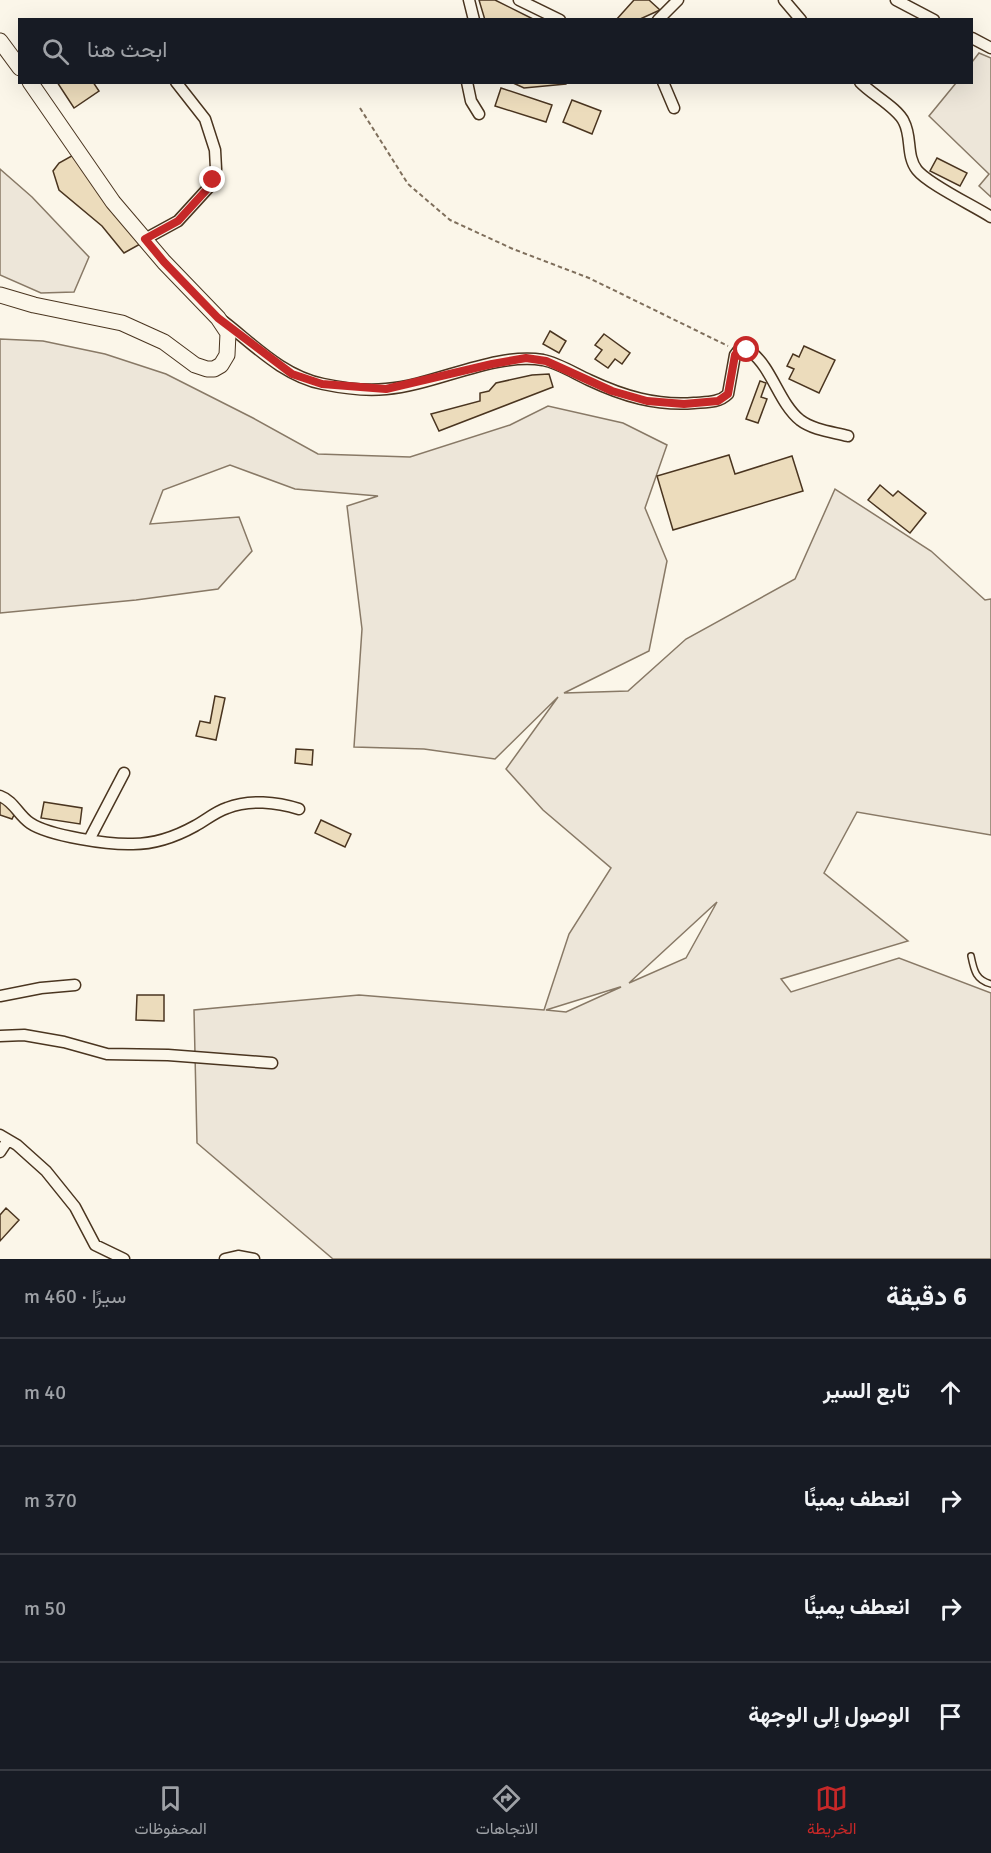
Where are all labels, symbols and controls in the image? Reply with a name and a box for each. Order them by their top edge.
search box [18,18,973,84]
icon: search [39,35,72,68]
text: ابحث هنا [87,36,167,63]
route end [199,166,225,192]
route start [733,336,759,362]
text: 6 دقيقة [886,1281,967,1313]
text: سيرًا · 460 m [24,1284,126,1309]
icon: ahead [934,1376,967,1409]
text: تابع السير [823,1377,910,1404]
text: 40 m [24,1380,66,1405]
icon: right [934,1484,967,1517]
text: انعطف يمينًا [804,1485,910,1512]
text: 370 m [24,1488,77,1513]
icon: right [934,1592,967,1625]
text: انعطف يمينًا [804,1593,910,1620]
text: 50 m [24,1596,66,1621]
icon: arrive [934,1700,967,1733]
text: الوصول إلى الوجهة [748,1701,910,1728]
tab: المحفوظات [135,1782,207,1843]
tab: الاتجاهات [476,1782,538,1843]
tab: الخريطة [807,1782,856,1843]

